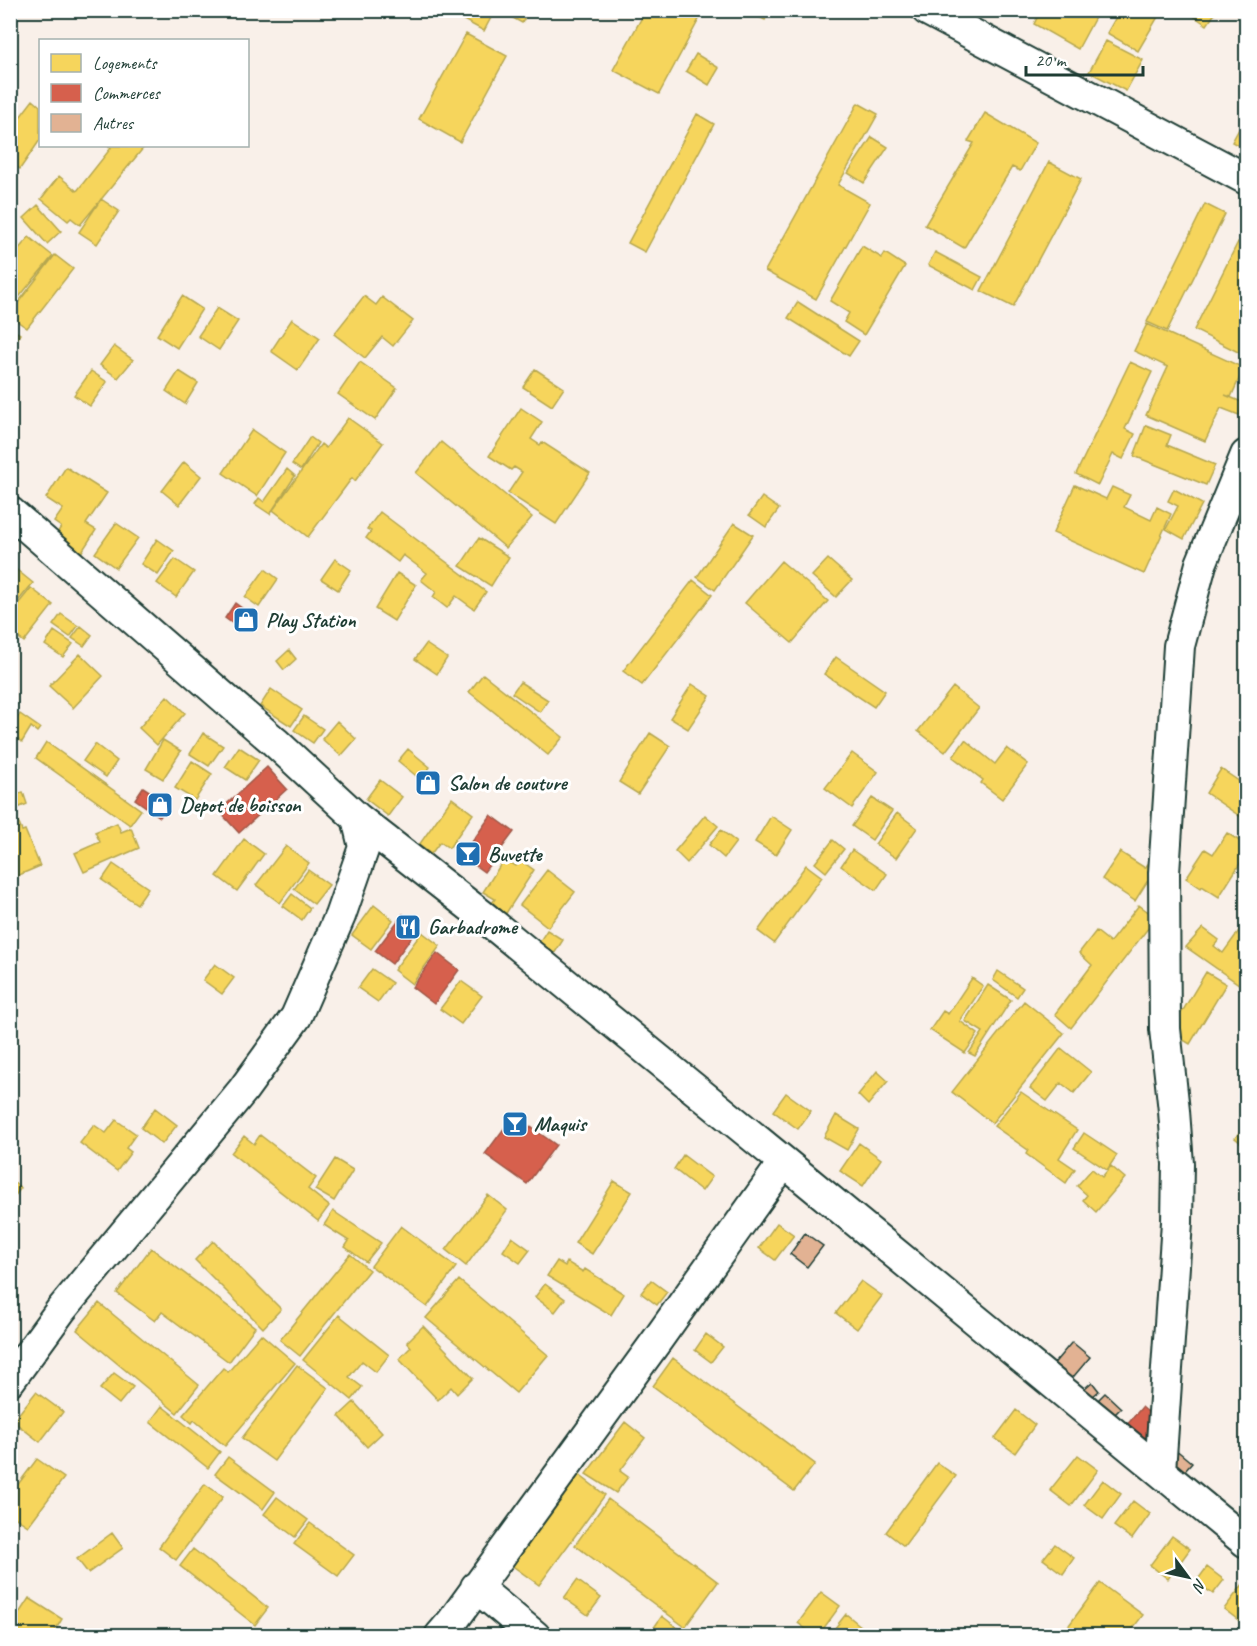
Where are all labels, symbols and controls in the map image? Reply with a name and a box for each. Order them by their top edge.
legend [39,39,249,147]
scale bar [1026,39,1143,77]
text: 20 m [1035,49,1068,71]
text: Logements [93,52,158,74]
text: Commerces [93,82,162,104]
text: Autres [93,112,135,134]
shop icon: Play Station [231,605,261,635]
place label: Play Station [266,607,356,634]
shop icon: Salon de couture [413,768,443,798]
place label: Salon de couture [448,770,568,796]
shop icon: Depot de boisson [145,790,175,820]
place label: Depot de boisson [180,792,302,818]
bar icon: Buvette [453,839,483,869]
place label: Buvette [488,841,544,867]
restaurant icon: Garbadrome [393,912,423,942]
place label: Garbadrome [428,914,519,940]
bar icon: Maquis [500,1109,530,1139]
place label: Maquis [534,1111,588,1137]
north arrow [1158,1547,1218,1607]
text: N [1187,1575,1211,1597]

